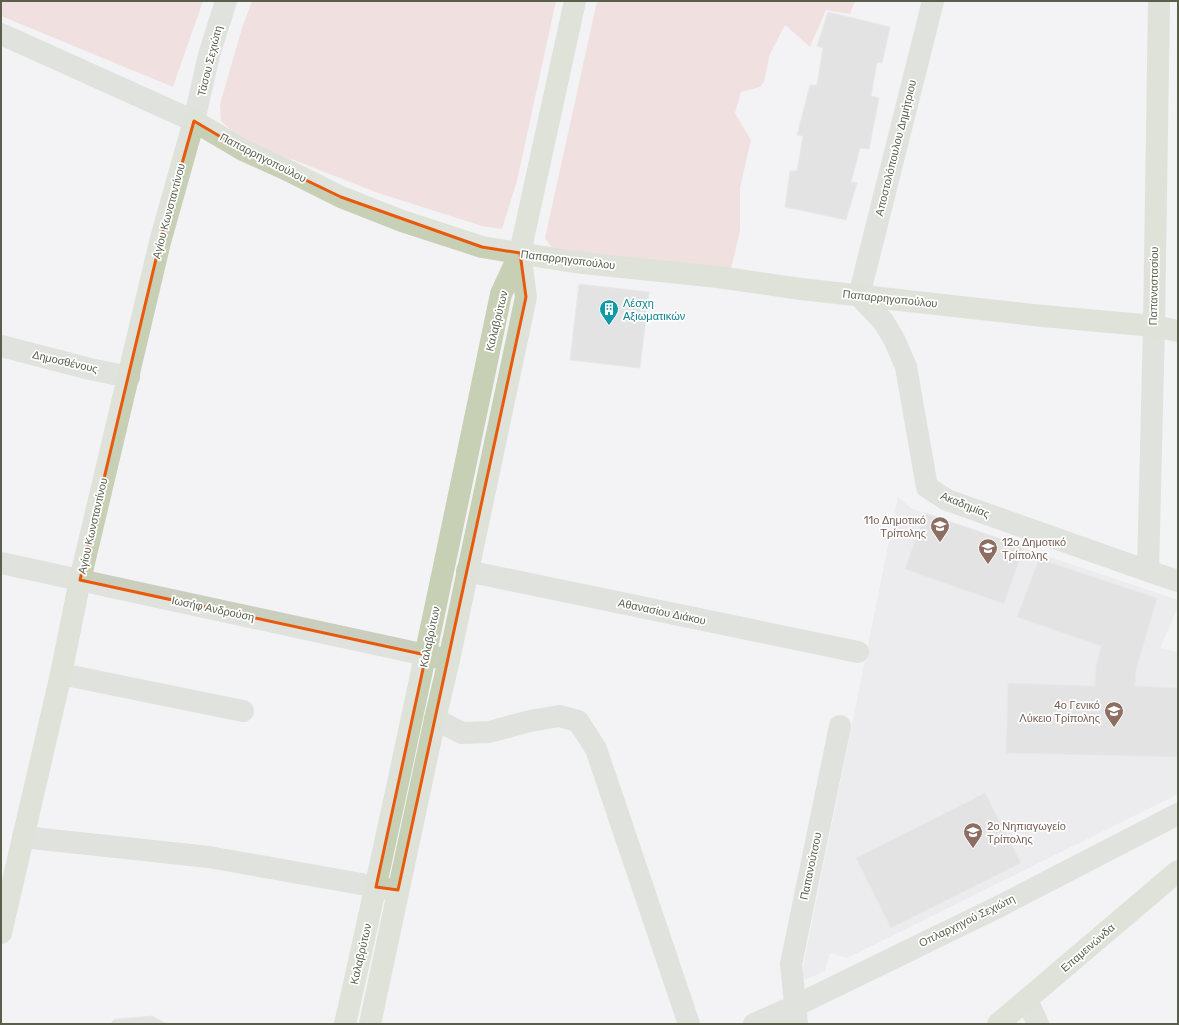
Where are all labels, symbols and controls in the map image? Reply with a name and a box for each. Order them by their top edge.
street label: Τάσου Σεχιώτη [195,24,225,98]
street label: Αποστολόπουλου Δημήτριου [873,79,919,217]
street label: Παπαρρηγοπούλου [218,131,308,185]
street label: Αγίου Κωνσταντίνου [150,162,188,260]
street label: Παπαναστασίου [1147,247,1161,325]
street label: Παπαρρηγοπούλου [520,248,616,272]
street label: Παπαρρηγοπούλου [842,288,938,310]
street label: Καλαβρύτων [483,289,511,353]
place label: Λέσχη Αξιωματικών [623,297,686,323]
building icon: Λέσχη Αξιωματικών [598,298,620,326]
street label: Δημοσθένους [31,348,99,376]
street label: Αγίου Κωνσταντίνου [76,477,110,575]
street label: Ακαδημίας [939,489,991,521]
place label: 11ο Δημοτικό Τρίπολης [864,514,926,540]
school or university icon: 11ο Δημοτικό Τρίπολης [929,515,951,543]
place label: 12ο Δημοτικό Τρίπολης [1002,536,1066,562]
school or university icon: 12ο Δημοτικό Τρίπολης [977,537,999,565]
street label: Ιωσήφ Ανδρούση [170,594,256,624]
street label: Αθανασίου Διάκου [617,596,707,628]
street label: Καλαβρύτων [417,605,443,669]
place label: 4ο Γενικό Λύκειο Τρίπολης [1019,699,1100,725]
school or university icon: 4ο Γενικό Λύκειο Τρίπολης [1103,700,1125,728]
place label: 2ο Νηπιαγωγείο Τρίπολης [987,820,1066,846]
school or university icon: 2ο Νηπιαγωγείο Τρίπολης [962,821,984,849]
street label: Παπανούτσου [797,831,825,901]
street label: Οπλαρχηγού Σεχιώτη [917,892,1017,950]
street label: Επαμεινώνδα [1058,921,1118,975]
street label: Καλαβρύτων [348,922,374,986]

